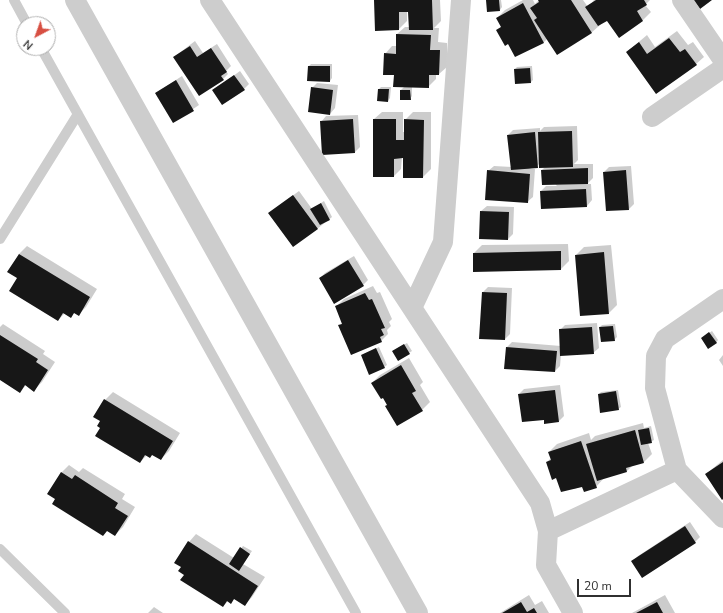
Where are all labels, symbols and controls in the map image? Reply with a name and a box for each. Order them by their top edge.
north arrow [16,16,56,56]
text: N [20,36,36,53]
scale bar [579,571,633,597]
text: 20 m [584,578,612,594]

